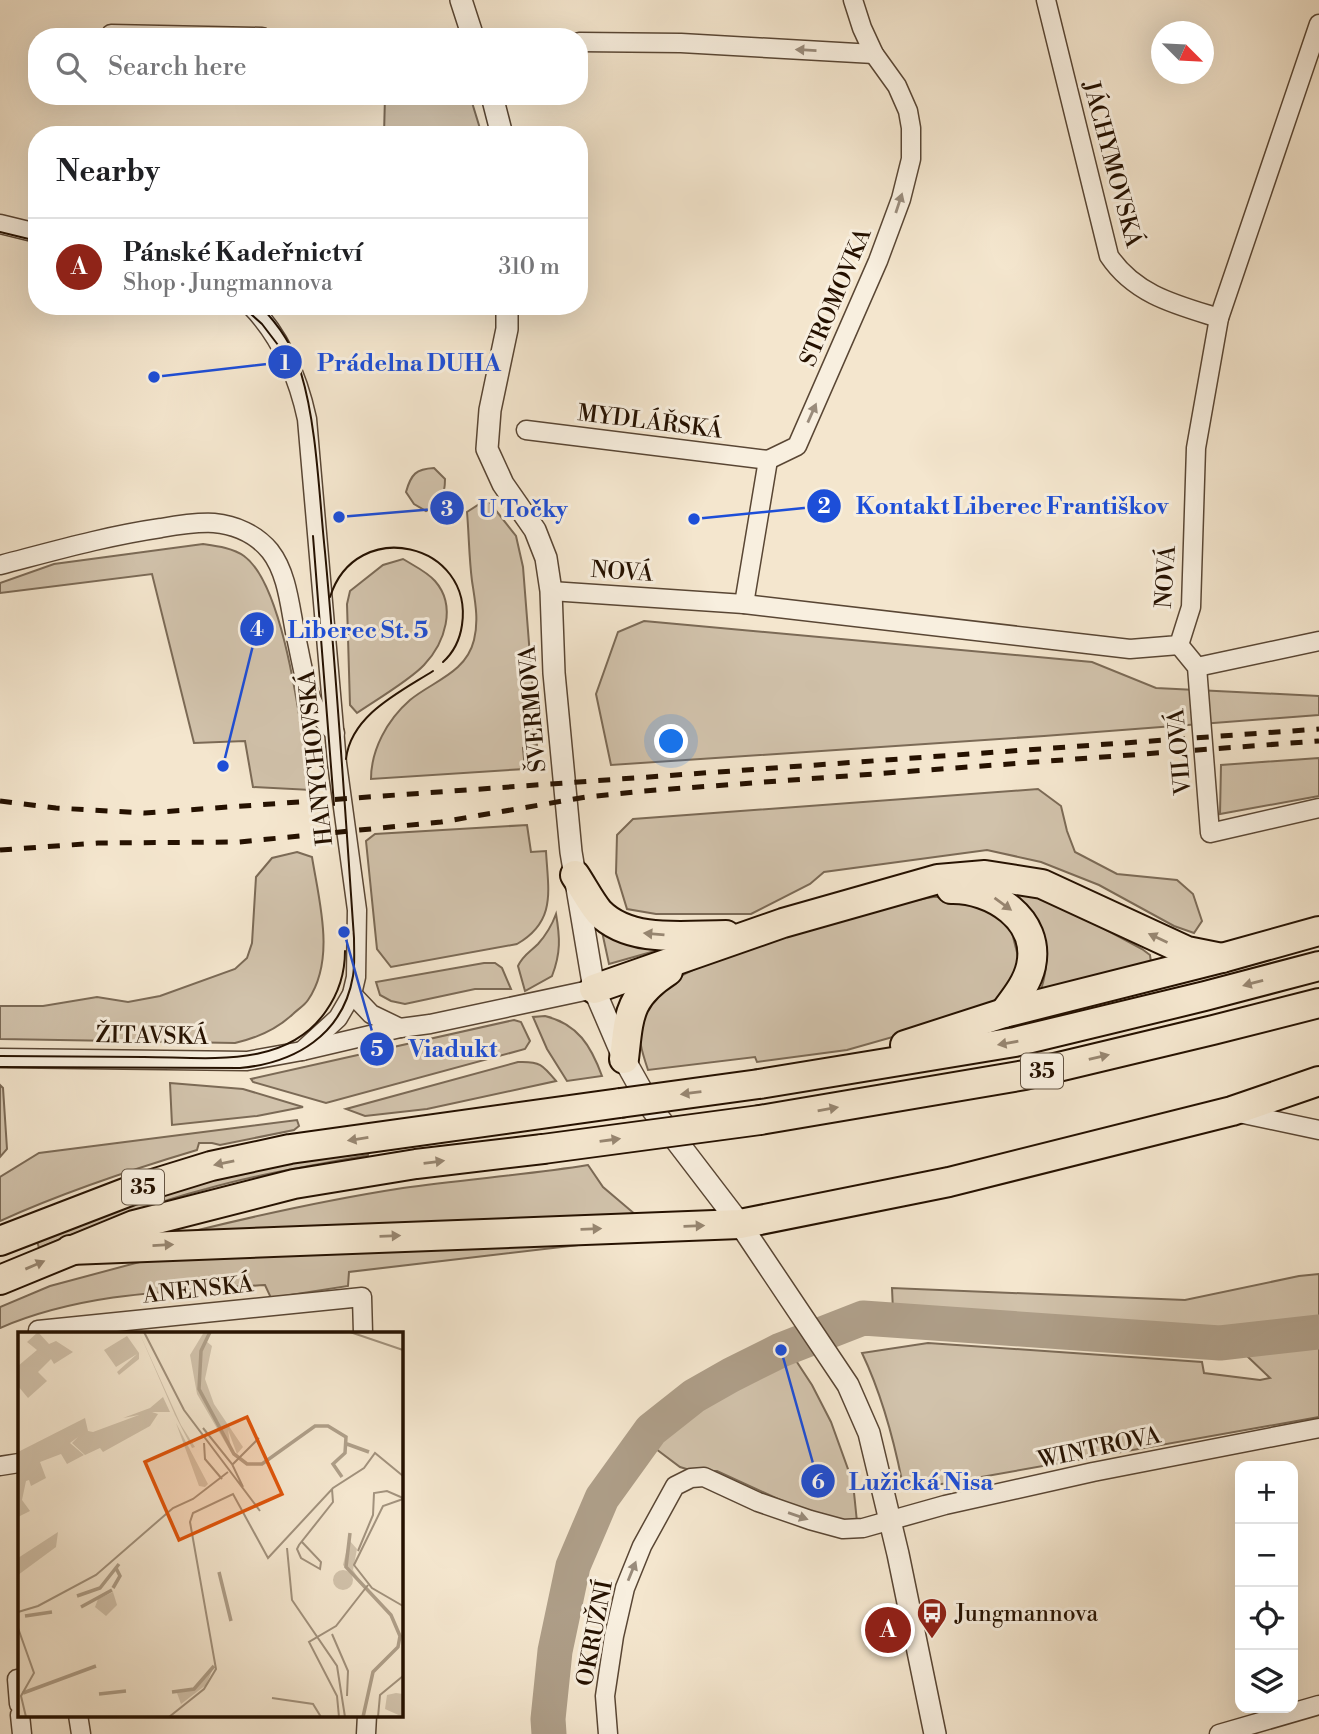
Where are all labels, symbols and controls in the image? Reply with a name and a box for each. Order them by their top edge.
north arrow [1151,21,1214,84]
search box [28,28,588,105]
one-way arrow [795,44,817,55]
icon: search [52,48,90,86]
text: Search here [108,51,247,83]
street label: JÁCHYMOVSKÁ [1076,77,1150,252]
text: Nearby [56,153,160,191]
one-way arrow [894,193,905,214]
street label: STROMOVKA [794,223,878,371]
text: Pánské Kadeřnictví [123,237,362,269]
text: A [71,253,87,281]
text: 310 m [499,253,560,281]
text: Shop · Jungmannova [123,269,333,297]
callout: Prádelna DUHA [268,340,515,385]
text: Prádelna DUHA [317,349,502,379]
text: 1 [280,351,290,377]
street label: MYDLÁŘSKÁ [576,397,725,445]
one-way arrow [807,403,818,424]
callout: Kontakt Liberec Františkov [807,483,1183,528]
callout: U Točky [429,486,582,531]
text: Kontakt Liberec Františkov [856,492,1170,522]
text: 2 [817,494,831,520]
text: U Točky [478,495,569,525]
text: 3 [441,497,453,523]
street label: NOVÁ [1148,543,1182,609]
street label: NOVÁ [590,554,656,588]
callout: Liberec St. 5 [239,607,443,652]
text: Liberec St. 5 [288,616,429,646]
text: 4 [250,617,264,643]
street label: ŠVERMOVA [510,643,552,774]
street label: HANYCHOVSKÁ [291,668,339,847]
street label: VILOVÁ [1160,707,1198,797]
your location [654,724,688,758]
one-way arrow [993,897,1011,912]
one-way arrow [643,928,665,939]
one-way arrow [1147,932,1168,943]
one-way arrow [1242,978,1264,989]
street label: ŽITAVSKÁ [95,1019,210,1051]
callout: Viadukt [359,1026,511,1071]
text: Viadukt [408,1035,498,1065]
text: 5 [370,1037,384,1063]
one-way arrow [997,1037,1019,1048]
one-way arrow [1088,1051,1110,1062]
road number: 35 [1021,1054,1063,1088]
one-way arrow [680,1088,702,1099]
one-way arrow [817,1103,839,1114]
one-way arrow [347,1134,369,1145]
one-way arrow [600,1134,622,1145]
one-way arrow [423,1157,445,1168]
one-way arrow [213,1158,235,1169]
road number: 35 [122,1170,164,1204]
one-way arrow [683,1220,705,1231]
one-way arrow [580,1224,602,1235]
one-way arrow [379,1231,401,1242]
one-way arrow [152,1240,174,1251]
one-way arrow [25,1259,45,1271]
street label: ANENSKÁ [140,1268,256,1310]
inset map [18,1332,402,1716]
street label: WINTROVA [1034,1421,1164,1475]
callout: Lužická Nisa [800,1459,1008,1504]
map controls [1235,1461,1298,1713]
button: + [1235,1461,1298,1524]
text: Lužická Nisa [849,1468,994,1498]
text: 6 [811,1470,825,1496]
one-way arrow [787,1511,808,1522]
button: − [1235,1524,1298,1587]
one-way arrow [626,1561,638,1581]
street label: OKRUŽNÍ [569,1577,619,1689]
button: locate [1235,1587,1298,1650]
bus stop icon: Jungmannova [915,1596,949,1640]
place label: Jungmannova [954,1600,1099,1628]
pin: A [865,1604,911,1656]
button: layers [1235,1650,1298,1713]

